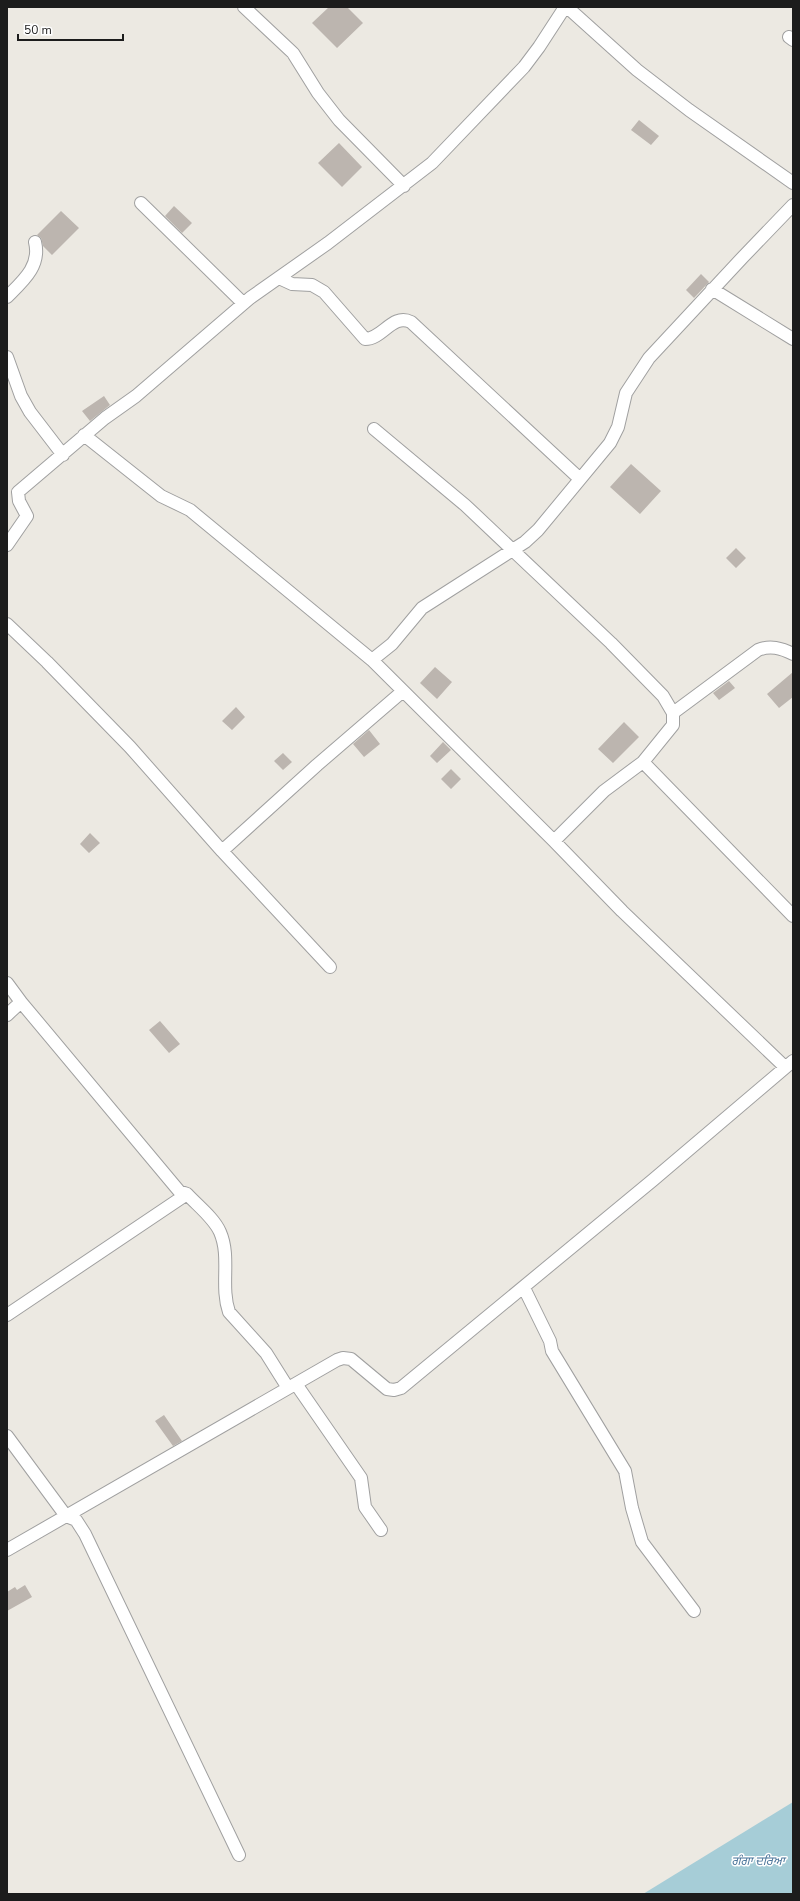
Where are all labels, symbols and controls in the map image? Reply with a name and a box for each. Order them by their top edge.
scale bar [18,16,123,42]
text: 50 m [24,22,52,38]
water label: ਗੰਗਾ ਦਰਿਆ [731,1853,787,1869]

